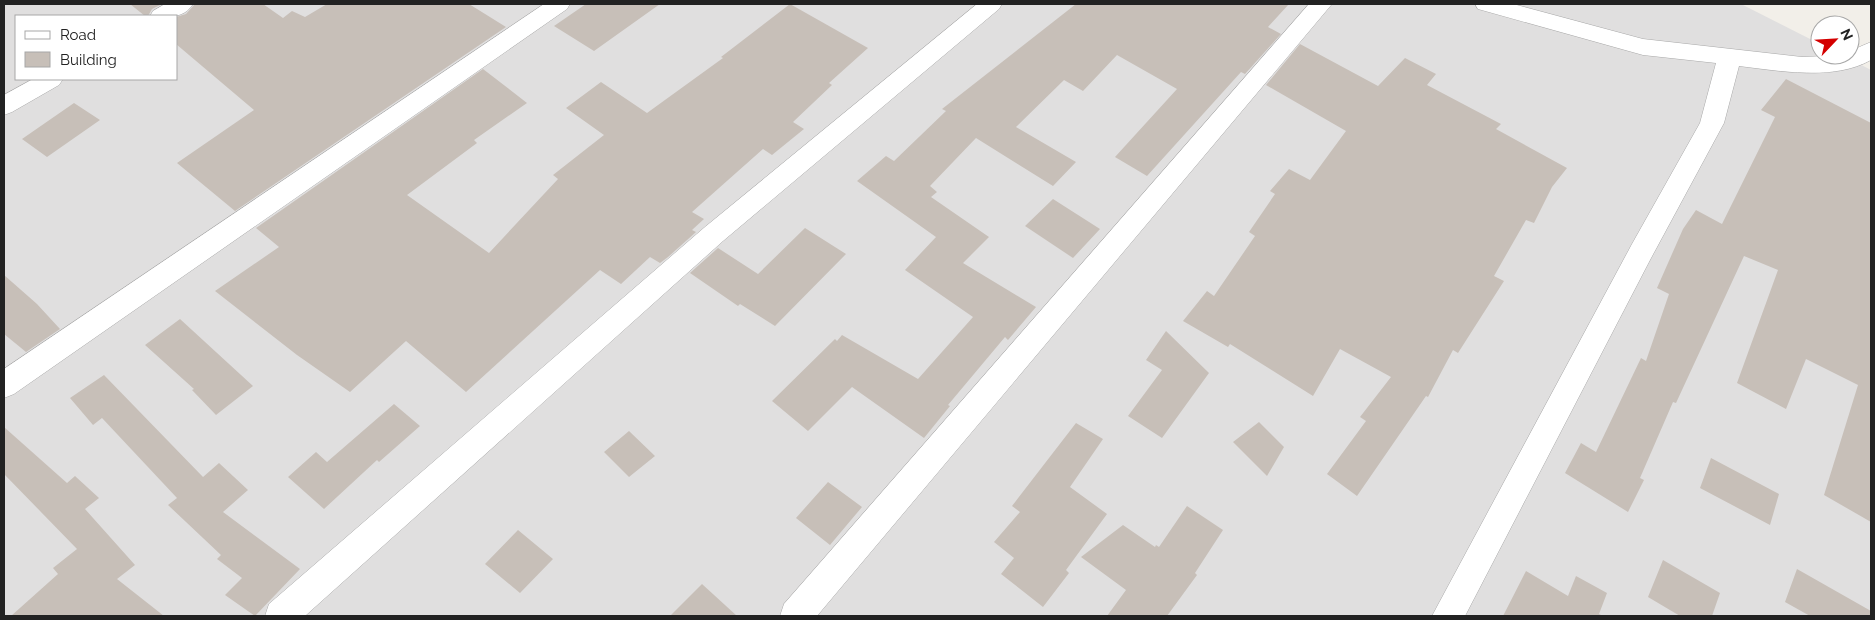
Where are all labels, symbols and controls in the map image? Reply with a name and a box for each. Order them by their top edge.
legend [15,15,178,80]
north arrow [1810,15,1860,65]
text: Road [60,26,96,44]
text: N [1837,26,1856,43]
text: Building [60,51,117,69]

